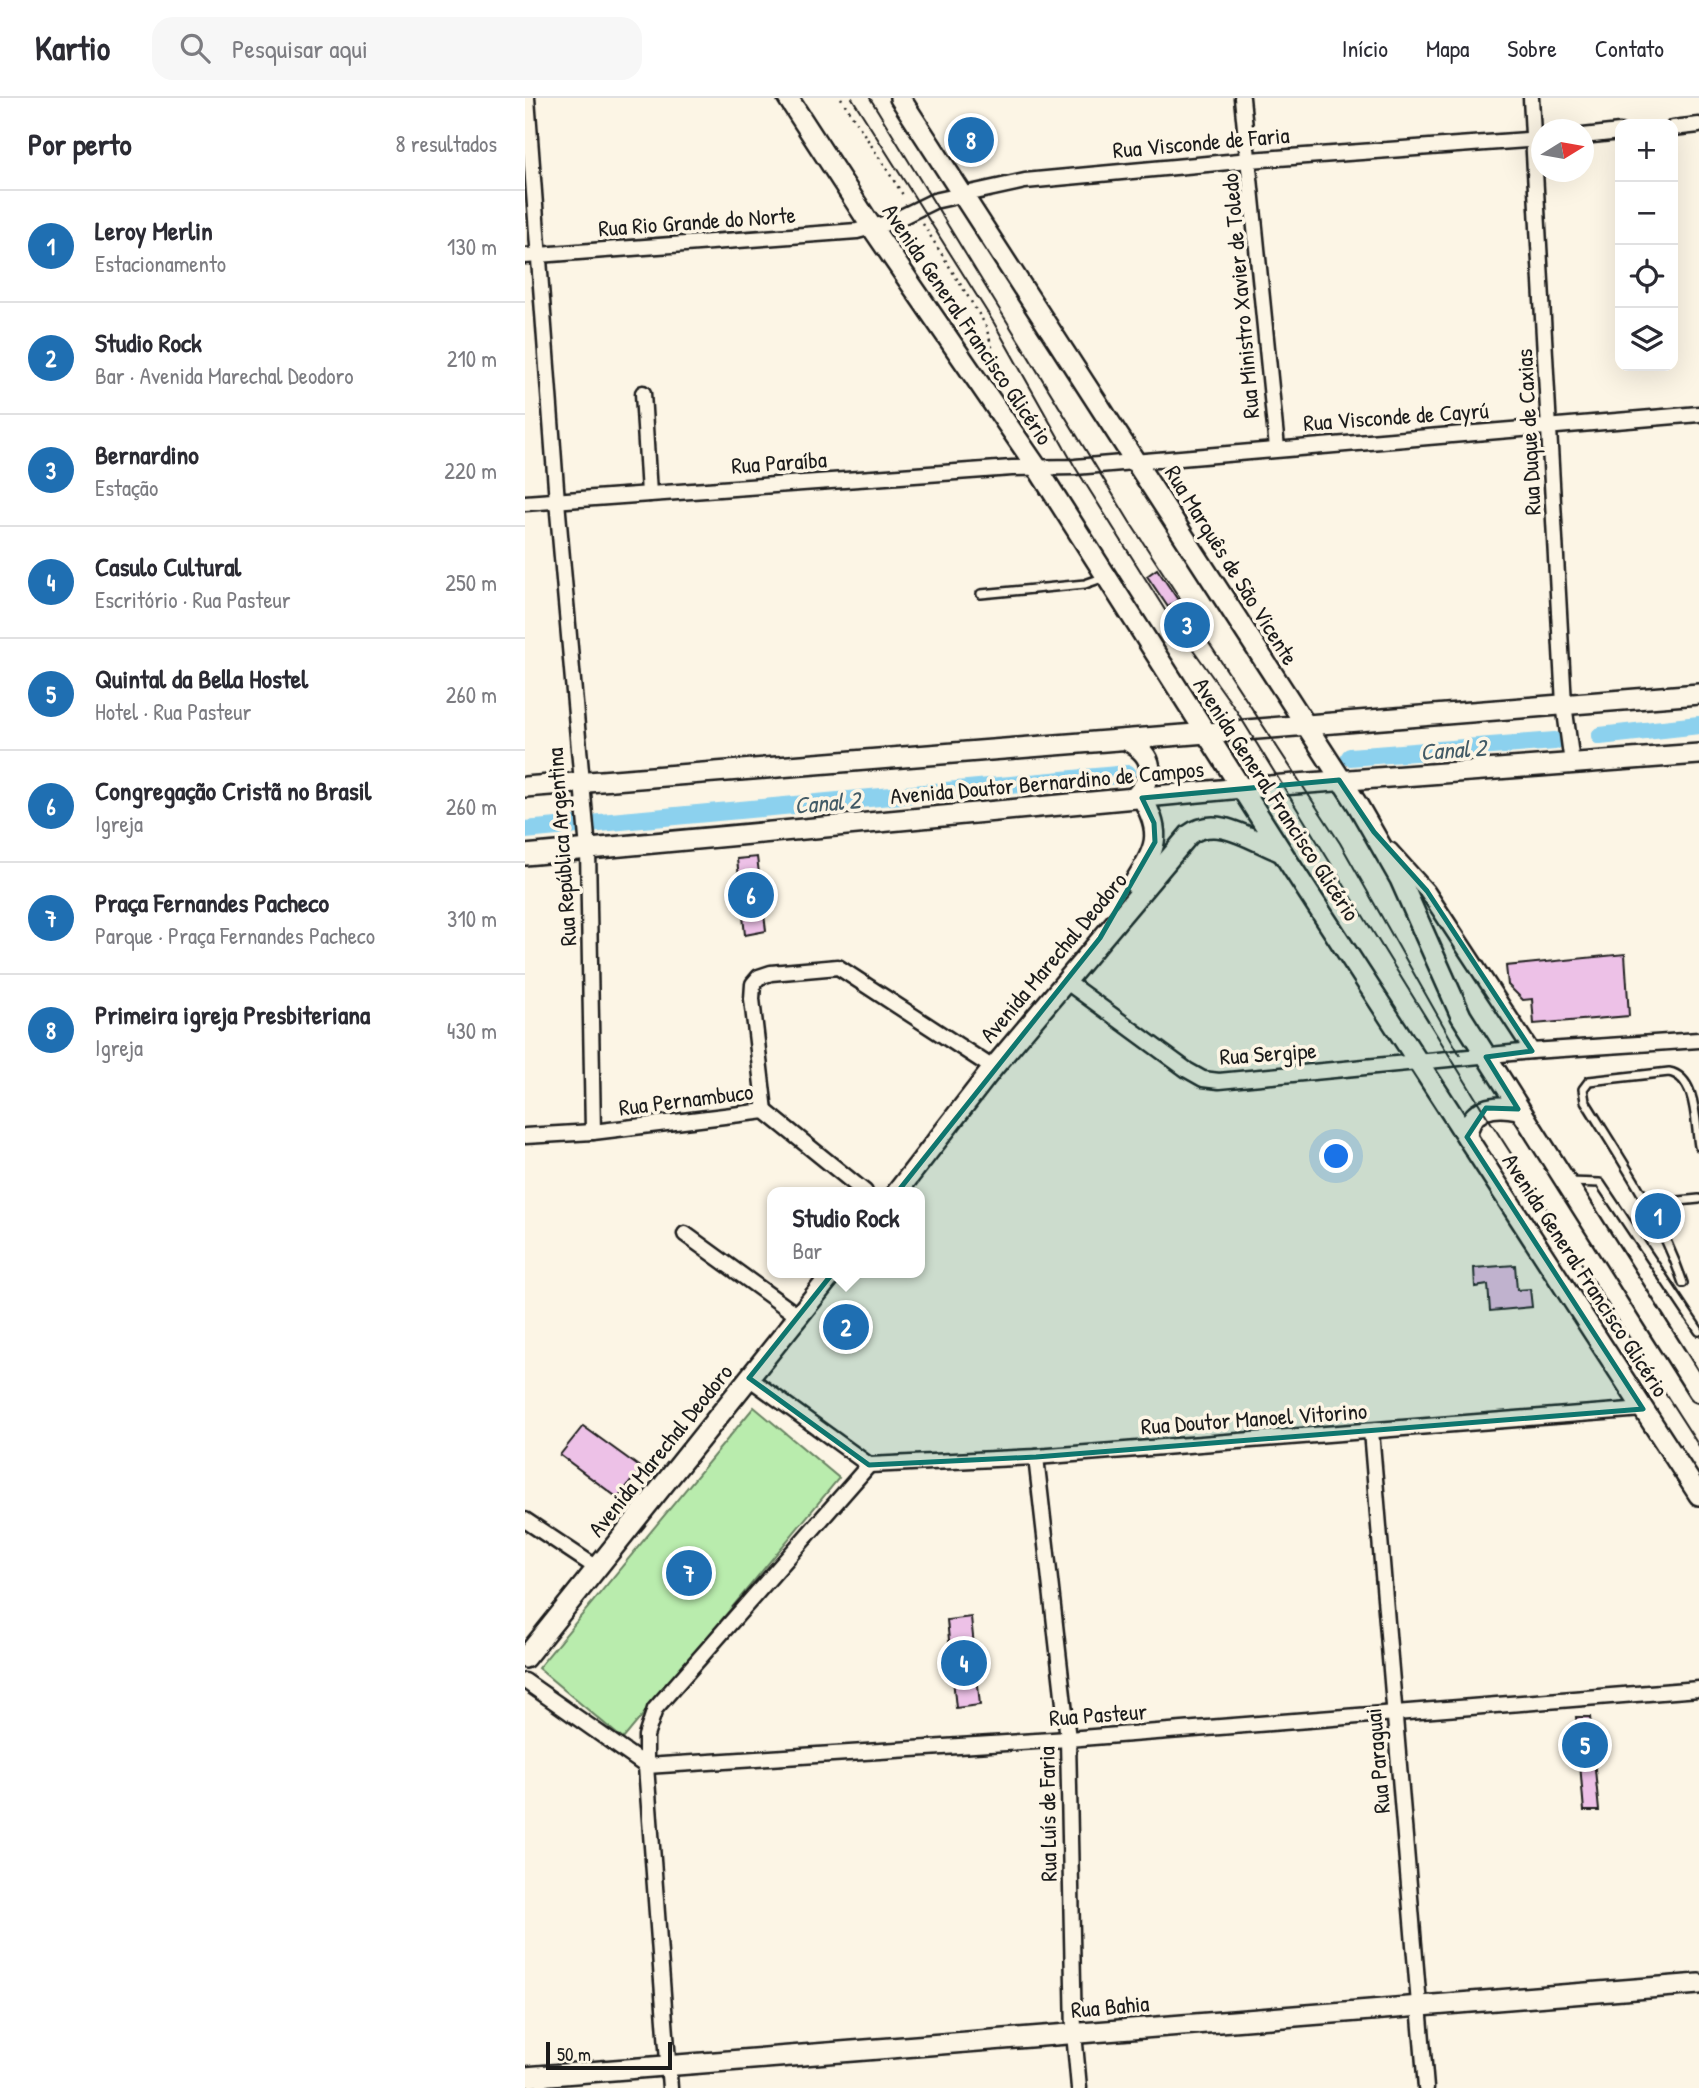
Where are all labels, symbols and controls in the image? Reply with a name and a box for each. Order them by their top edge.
search box [152,17,642,80]
text: Kartio [35,26,110,70]
icon: search [176,29,214,67]
text: Pesquisar aqui [232,31,368,66]
text: Início [1342,32,1388,64]
text: Mapa [1426,32,1469,64]
text: Sobre [1507,32,1557,64]
text: Contato [1595,32,1664,64]
pin: 8 [948,114,994,166]
street label: Rua Visconde de Faria [1112,119,1290,165]
north arrow [1531,119,1594,182]
map controls [1615,119,1678,371]
button: + [1615,119,1678,182]
text: Por perto [28,124,132,164]
text: 8 resultados [396,128,497,159]
street label: Rua Ministro Xavier de Toledo [1214,172,1266,420]
button: − [1615,182,1678,245]
street label: Avenida General Francisco Glicério [876,197,1060,451]
street label: Rua Rio Grande do Norte [597,199,797,243]
text: Leroy Merlin [95,213,213,248]
text: 1 [47,231,55,262]
text: 130 m [447,231,497,262]
button: locate [1615,245,1678,308]
text: Estacionamento [95,248,226,279]
button: layers [1615,308,1678,371]
text: Studio Rock [95,325,202,360]
text: 2 [46,343,56,374]
text: 210 m [447,343,497,374]
street label: Rua Duque de Caxias [1508,348,1548,516]
text: Bar · Avenida Marechal Deodoro [95,360,354,391]
street label: Rua Visconde de Cayrú [1302,394,1490,438]
text: Bernardino [95,437,199,472]
street label: Rua Paraíba [730,443,828,481]
text: 3 [46,455,56,486]
text: 220 m [444,455,497,486]
street label: Rua Marquês de São Vicente [1158,459,1306,671]
text: Estação [95,472,158,503]
text: Casulo Cultural [95,549,241,584]
text: 4 [47,567,55,598]
text: 250 m [445,567,497,598]
text: Escritório · Rua Pasteur [95,584,291,615]
pin: 3 [1164,599,1210,651]
text: Quintal da Bella Hostel [95,661,308,696]
street label: Avenida General Francisco Glicério [1187,671,1367,927]
text: 5 [46,679,56,710]
text: 260 m [446,679,497,710]
text: Hotel · Rua Pasteur [95,696,251,727]
water label: Canal 2 [1419,731,1490,767]
street label: Rua República Argentina [539,747,583,947]
street label: Avenida Doutor Bernardino de Campos [889,753,1205,811]
text: Congregação Cristã no Brasil [95,773,371,808]
water label: Canal 2 [793,783,864,821]
text: 6 [46,791,56,822]
text: 260 m [446,791,497,822]
text: Igreja [95,808,143,839]
street label: Avenida Marechal Deodoro [972,865,1134,1049]
pin: 6 [728,869,774,921]
text: Praça Fernandes Pacheco [95,885,329,920]
text: 7 [45,903,57,934]
text: 310 m [447,903,497,934]
text: Parque · Praça Fernandes Pacheco [95,920,375,951]
text: Primeira igreja Presbiteriana [95,997,370,1032]
text: 8 [46,1015,56,1046]
text: 430 m [447,1015,497,1046]
text: Igreja [95,1032,143,1063]
street label: Rua Sergipe [1219,1034,1317,1072]
street label: Rua Pernambuco [617,1075,755,1123]
your location [1319,1139,1353,1173]
street label: Avenida General Francisco Glicério [1496,1147,1676,1403]
popup [767,1187,925,1278]
pin: 1 [1635,1190,1681,1242]
text: Studio Rock [793,1200,899,1235]
text: Bar [793,1235,822,1266]
pin: 2 [823,1301,869,1353]
street label: Avenida Marechal Deodoro [581,1357,739,1543]
street label: Rua Doutor Manoel Vitorino [1140,1395,1368,1441]
pin: 7 [666,1547,712,1599]
pin: 4 [941,1637,987,1689]
street label: Rua Pasteur [1048,1695,1148,1733]
street label: Rua Paraguai [1357,1707,1397,1815]
pin: 5 [1562,1719,1608,1771]
street label: Rua Luís de Faria [1030,1746,1064,1882]
street label: Rua Bahia [1070,1987,1150,2025]
scale bar [546,2039,672,2071]
text: 50 m [557,2041,591,2067]

